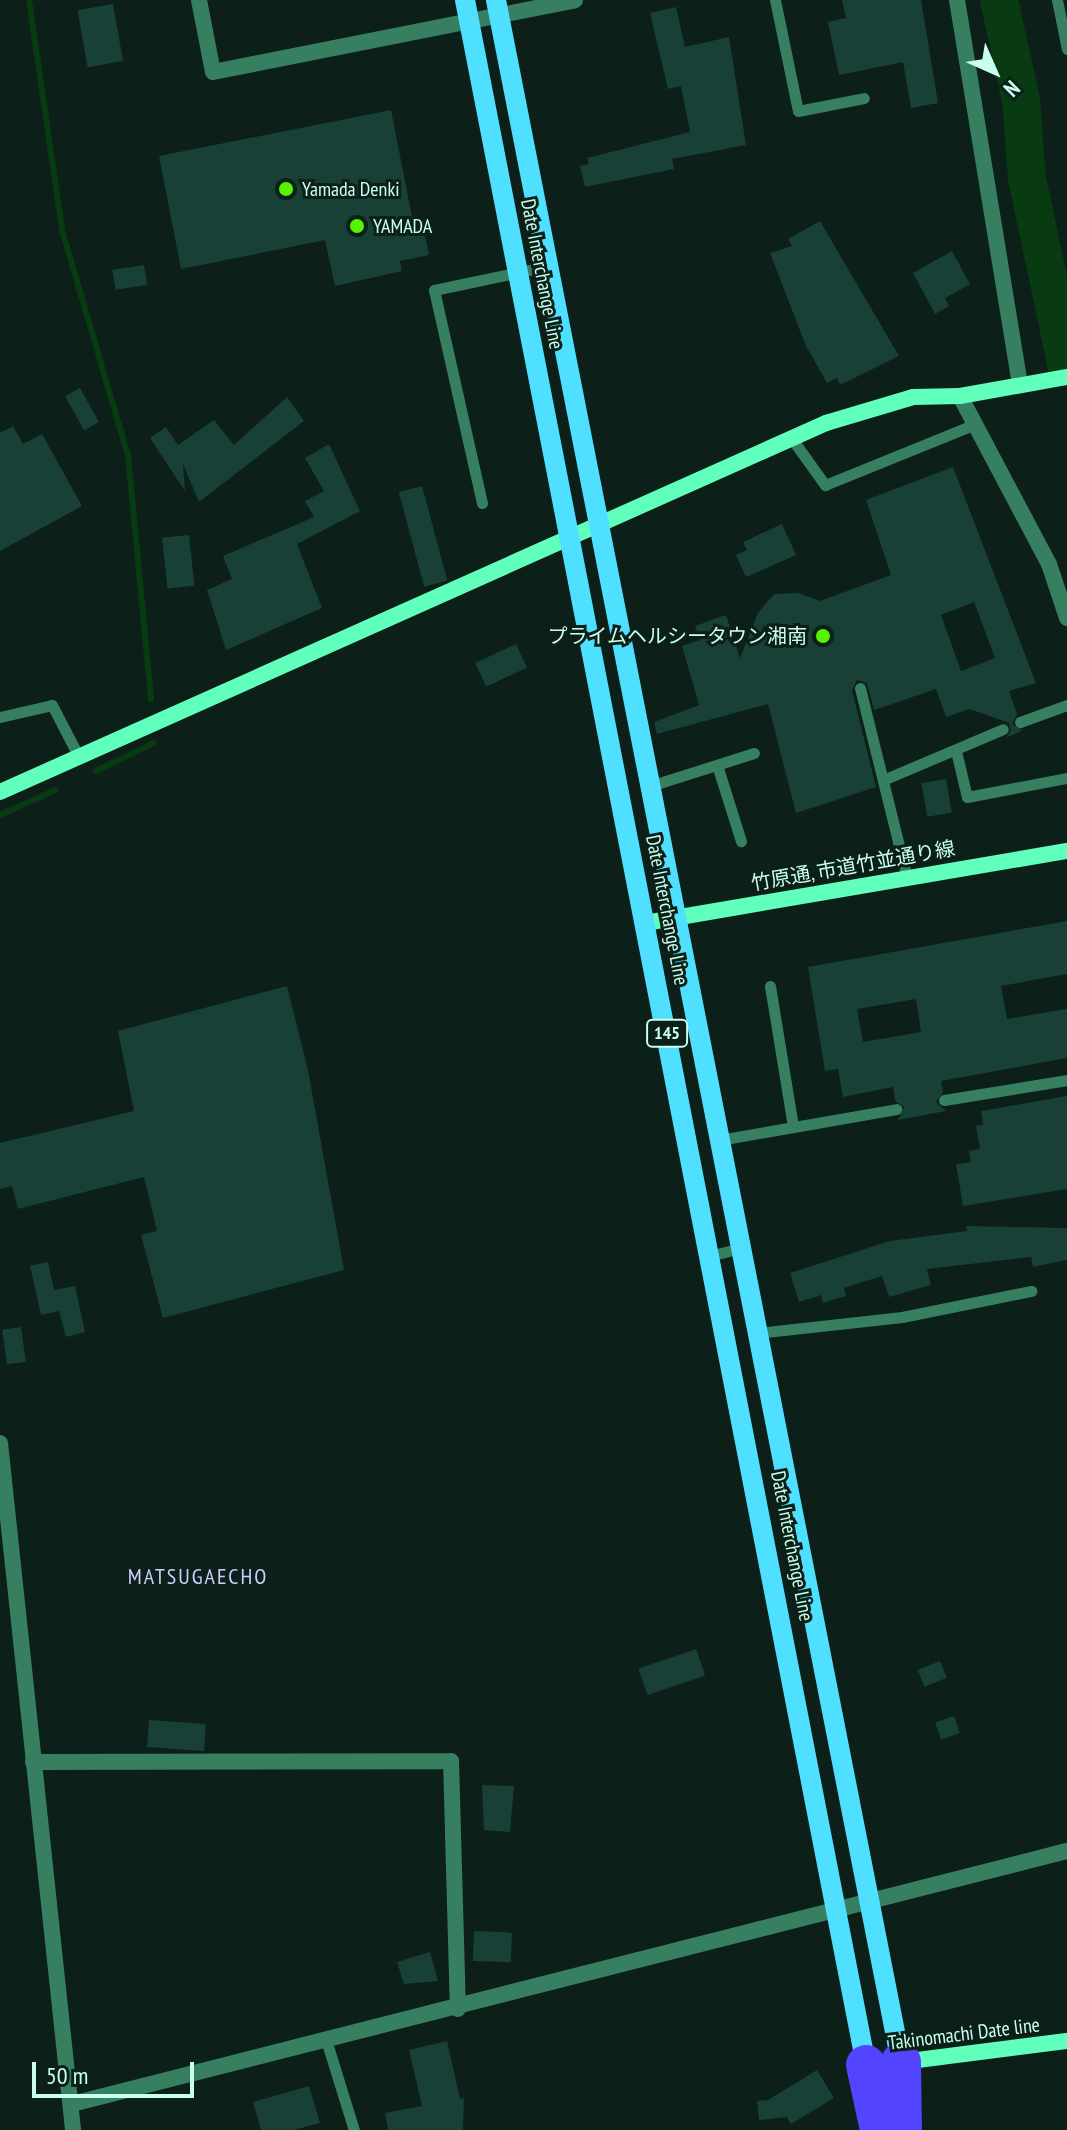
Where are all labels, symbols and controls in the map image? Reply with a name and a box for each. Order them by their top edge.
north arrow [955,32,1035,112]
text: N [998,75,1026,103]
place label: Yamada Denki [302,177,399,201]
marker: Yamada Denki [277,180,295,198]
street label: Date Interchange Line [516,197,568,351]
place label: YAMADA [373,214,432,238]
marker: YAMADA [348,217,366,235]
place label: プライムヘルシータウン湘南 [547,624,807,648]
marker: プライムヘルシータウン湘南 [814,627,832,645]
street label: Date Interchange Line [641,833,693,987]
street label: 竹原通, 市道竹並通り線 [749,836,957,896]
road number: 145 [645,1019,689,1047]
street label: Date Interchange Line [766,1469,818,1623]
district label: MATSUGAECHO [128,1564,268,1590]
street label: Takinomachi Date line [887,2013,1041,2055]
scale bar [36,2046,198,2096]
text: 50 m [46,2060,88,2091]

